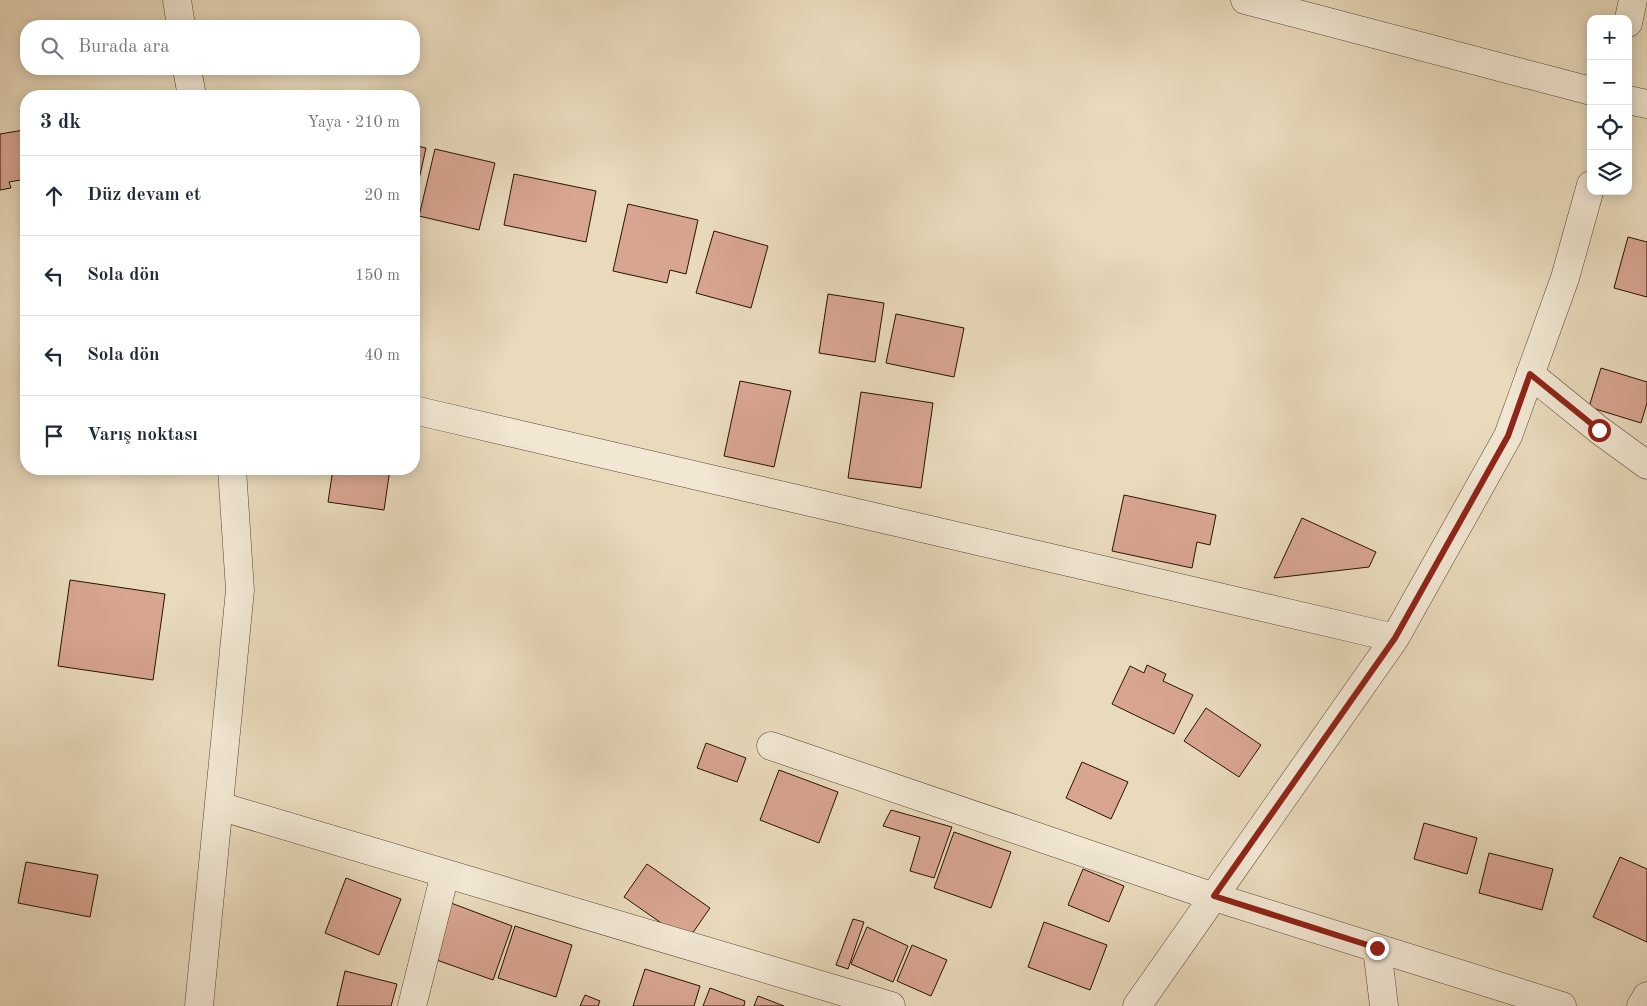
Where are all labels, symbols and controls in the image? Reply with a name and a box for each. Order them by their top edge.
map controls [1587,15,1632,195]
button: + [1587,15,1632,60]
search box [20,20,420,75]
icon: search [38,34,66,62]
text: Burada ara [78,38,170,57]
button: − [1587,60,1632,105]
button: locate [1587,105,1632,150]
text: 3 dk [40,112,81,133]
text: Yaya · 210 m [307,115,400,131]
button: layers [1587,150,1632,195]
icon: ahead [40,182,68,210]
text: Düz devam et [87,186,201,205]
text: 20 m [364,188,400,204]
icon: left [40,262,68,290]
text: Sola dön [87,266,160,285]
text: 150 m [355,268,400,284]
icon: left [40,342,68,370]
text: Sola dön [87,346,160,365]
text: 40 m [364,348,400,364]
route start [1588,419,1611,442]
icon: arrive [40,422,68,450]
text: Varış noktası [87,426,198,445]
route end [1366,937,1389,960]

